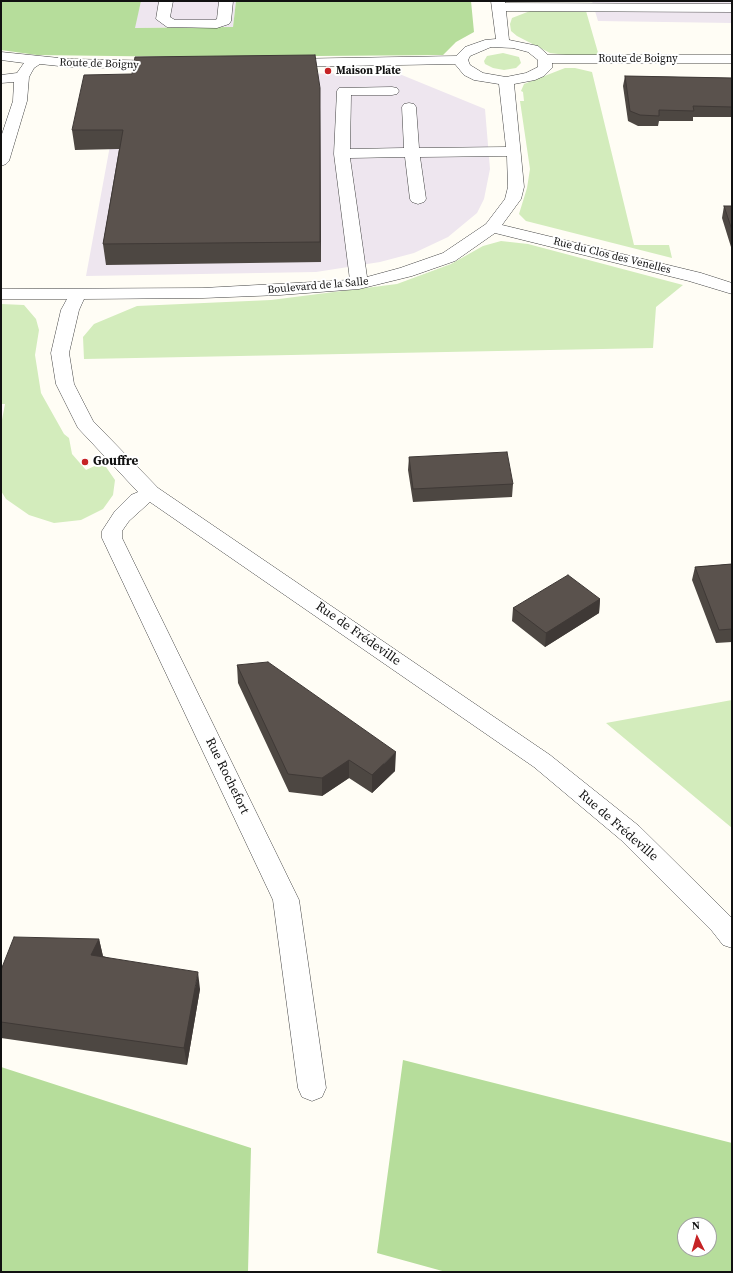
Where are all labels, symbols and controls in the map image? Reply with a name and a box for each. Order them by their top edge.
street label: Route de Boigny [598,52,678,66]
street label: Route de Boigny [59,56,139,72]
place label: Maison Plate [336,64,401,78]
marker: Maison Plate [323,66,333,76]
street label: Rue du Clos des Venelles [552,235,672,277]
street label: Boulevard de la Salle [267,275,369,297]
place label: Gouffre [93,454,138,470]
marker: Gouffre [80,457,90,467]
street label: Rue de Frédeville [312,599,404,669]
street label: Rue Rochefort [202,735,252,817]
street label: Rue de Frédeville [575,787,661,865]
north arrow [677,1217,717,1257]
text: N [691,1218,701,1233]

